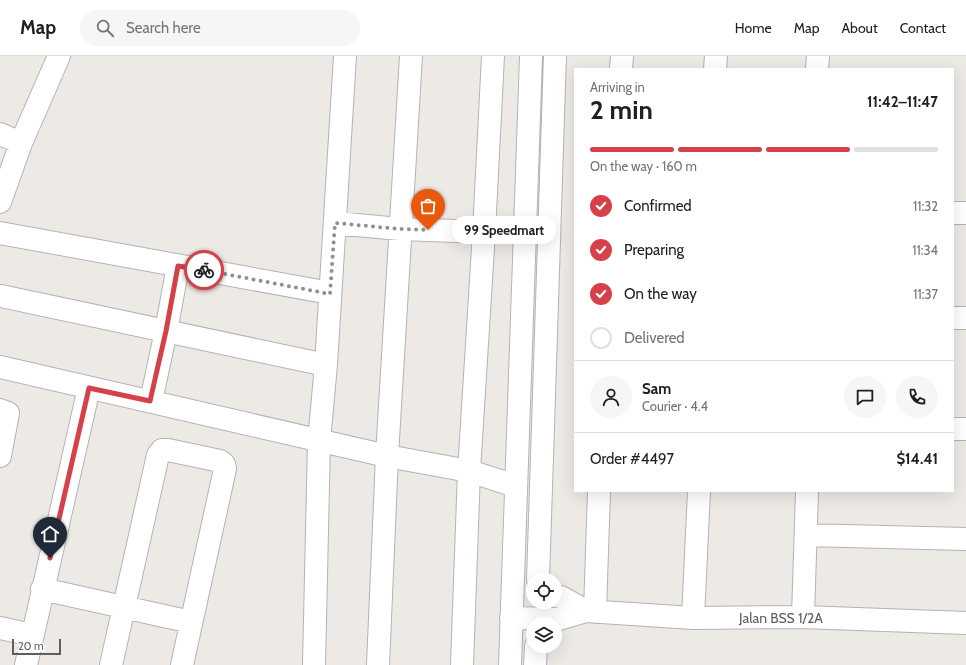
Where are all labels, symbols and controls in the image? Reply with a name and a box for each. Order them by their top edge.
search box [80,10,360,46]
text: Map [20,16,56,39]
icon: search [94,17,116,39]
text: Search here [126,19,201,37]
text: Home [735,19,772,37]
text: Map [794,19,819,37]
text: About [841,19,878,37]
text: Contact [900,19,946,37]
text: Arriving in [590,79,645,95]
text: 11:42–11:47 [867,93,938,111]
text: 2 min [590,94,653,126]
text: On the way · 160 m [590,158,697,174]
pin [411,189,445,230]
icon: bag [417,195,439,217]
icon: check [590,195,612,217]
text: Confirmed [624,197,692,215]
text: 11:32 [913,198,938,214]
callout: 99 Speedmart [452,216,556,244]
text: 99 Speedmart [464,222,544,238]
icon: check [590,239,612,261]
text: Preparing [624,241,684,259]
text: 11:34 [912,242,938,258]
courier [184,250,224,290]
icon: bike [193,259,215,281]
icon: check [590,283,612,305]
text: On the way [624,285,697,303]
text: 11:37 [913,286,938,302]
text: Delivered [624,329,685,347]
button: person [590,376,632,418]
button: chat [844,376,886,418]
button: phone [896,376,938,418]
text: Sam [642,380,671,398]
text: Courier · 4.4 [642,398,708,414]
text: Order #4497 [590,450,674,468]
text: $14.41 [896,450,938,468]
pin [33,517,67,558]
icon: home [39,523,61,545]
map controls [526,573,562,653]
button: locate [526,573,562,609]
street label: Jalan BSS 1/2A [738,609,823,627]
button: layers [526,617,562,653]
scale bar [12,637,61,656]
text: 20 m [18,639,44,653]

